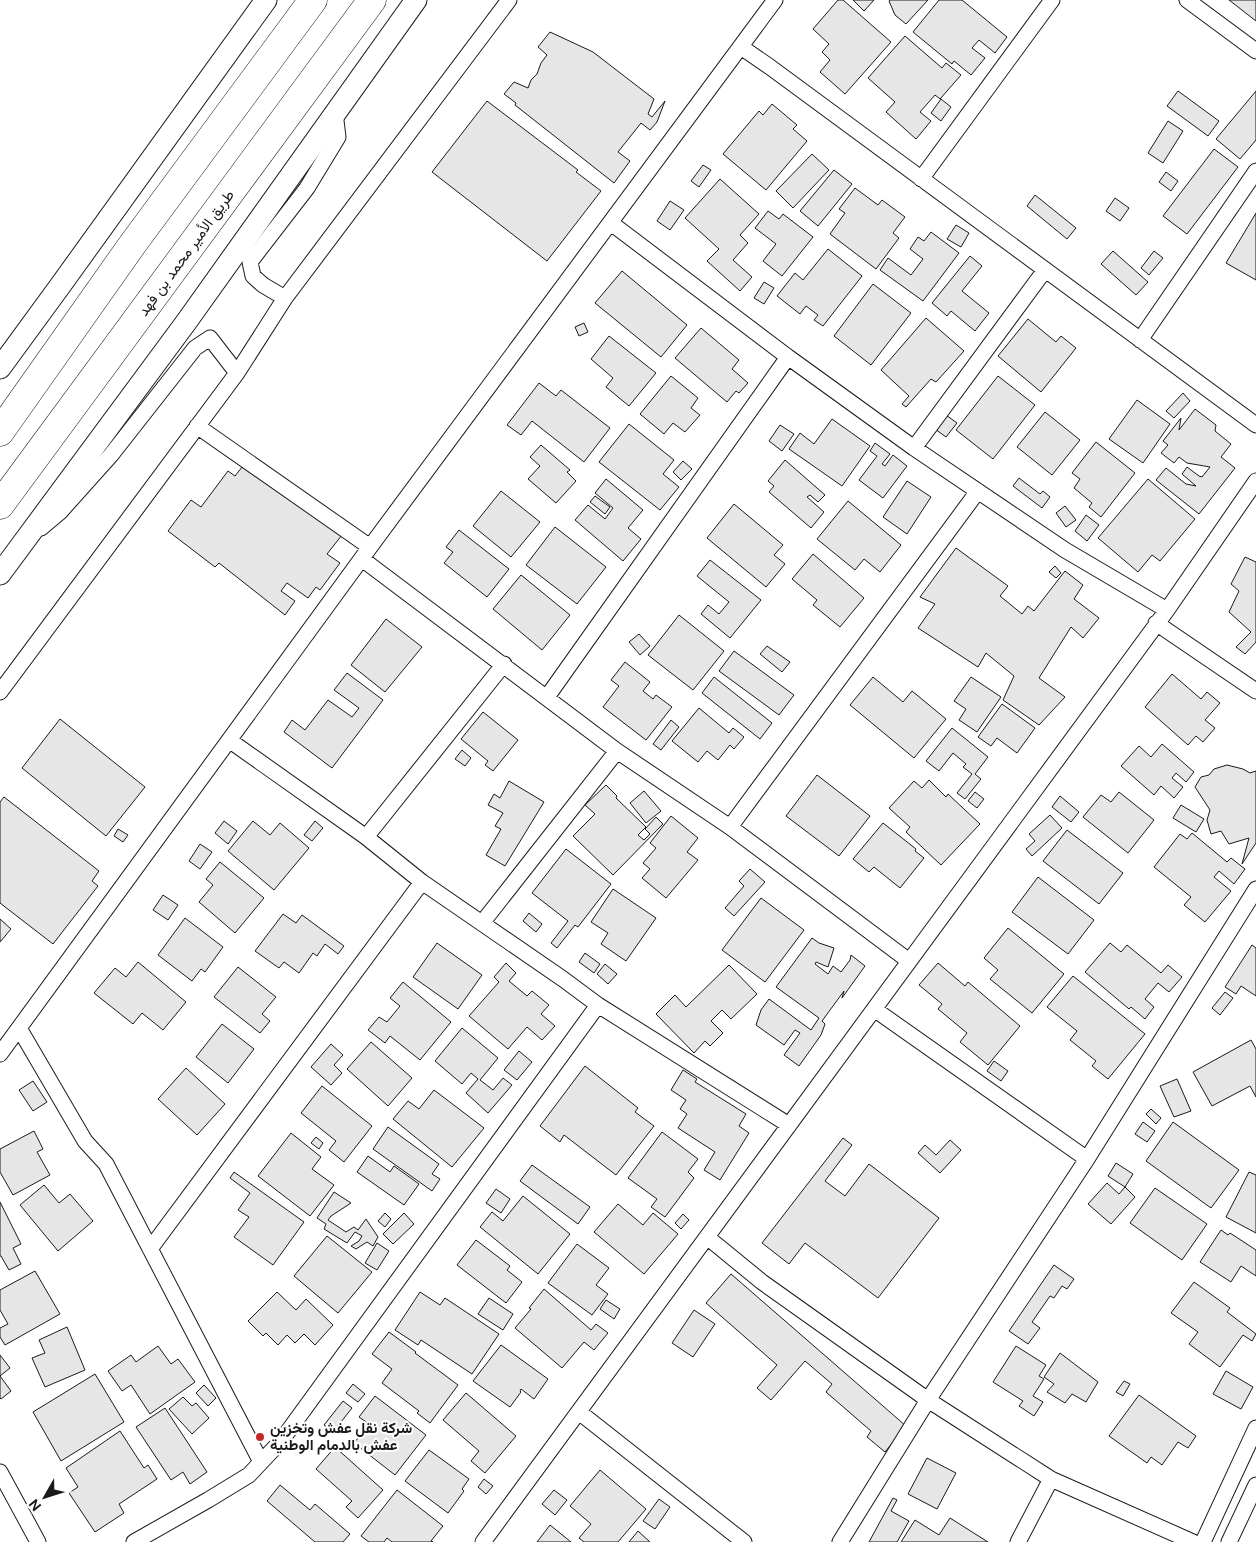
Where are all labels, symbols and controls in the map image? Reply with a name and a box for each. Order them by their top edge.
street label: طريق الأمير محمد بن فهد [133,186,239,320]
place label: شركة نقل عفش وتخزين عفش بالدمام الوطنية [270,1418,412,1455]
marker: شركة نقل عفش وتخزين عفش بالدمام الوطنية [254,1431,266,1443]
north arrow [20,1472,70,1522]
text: N [25,1496,45,1515]

